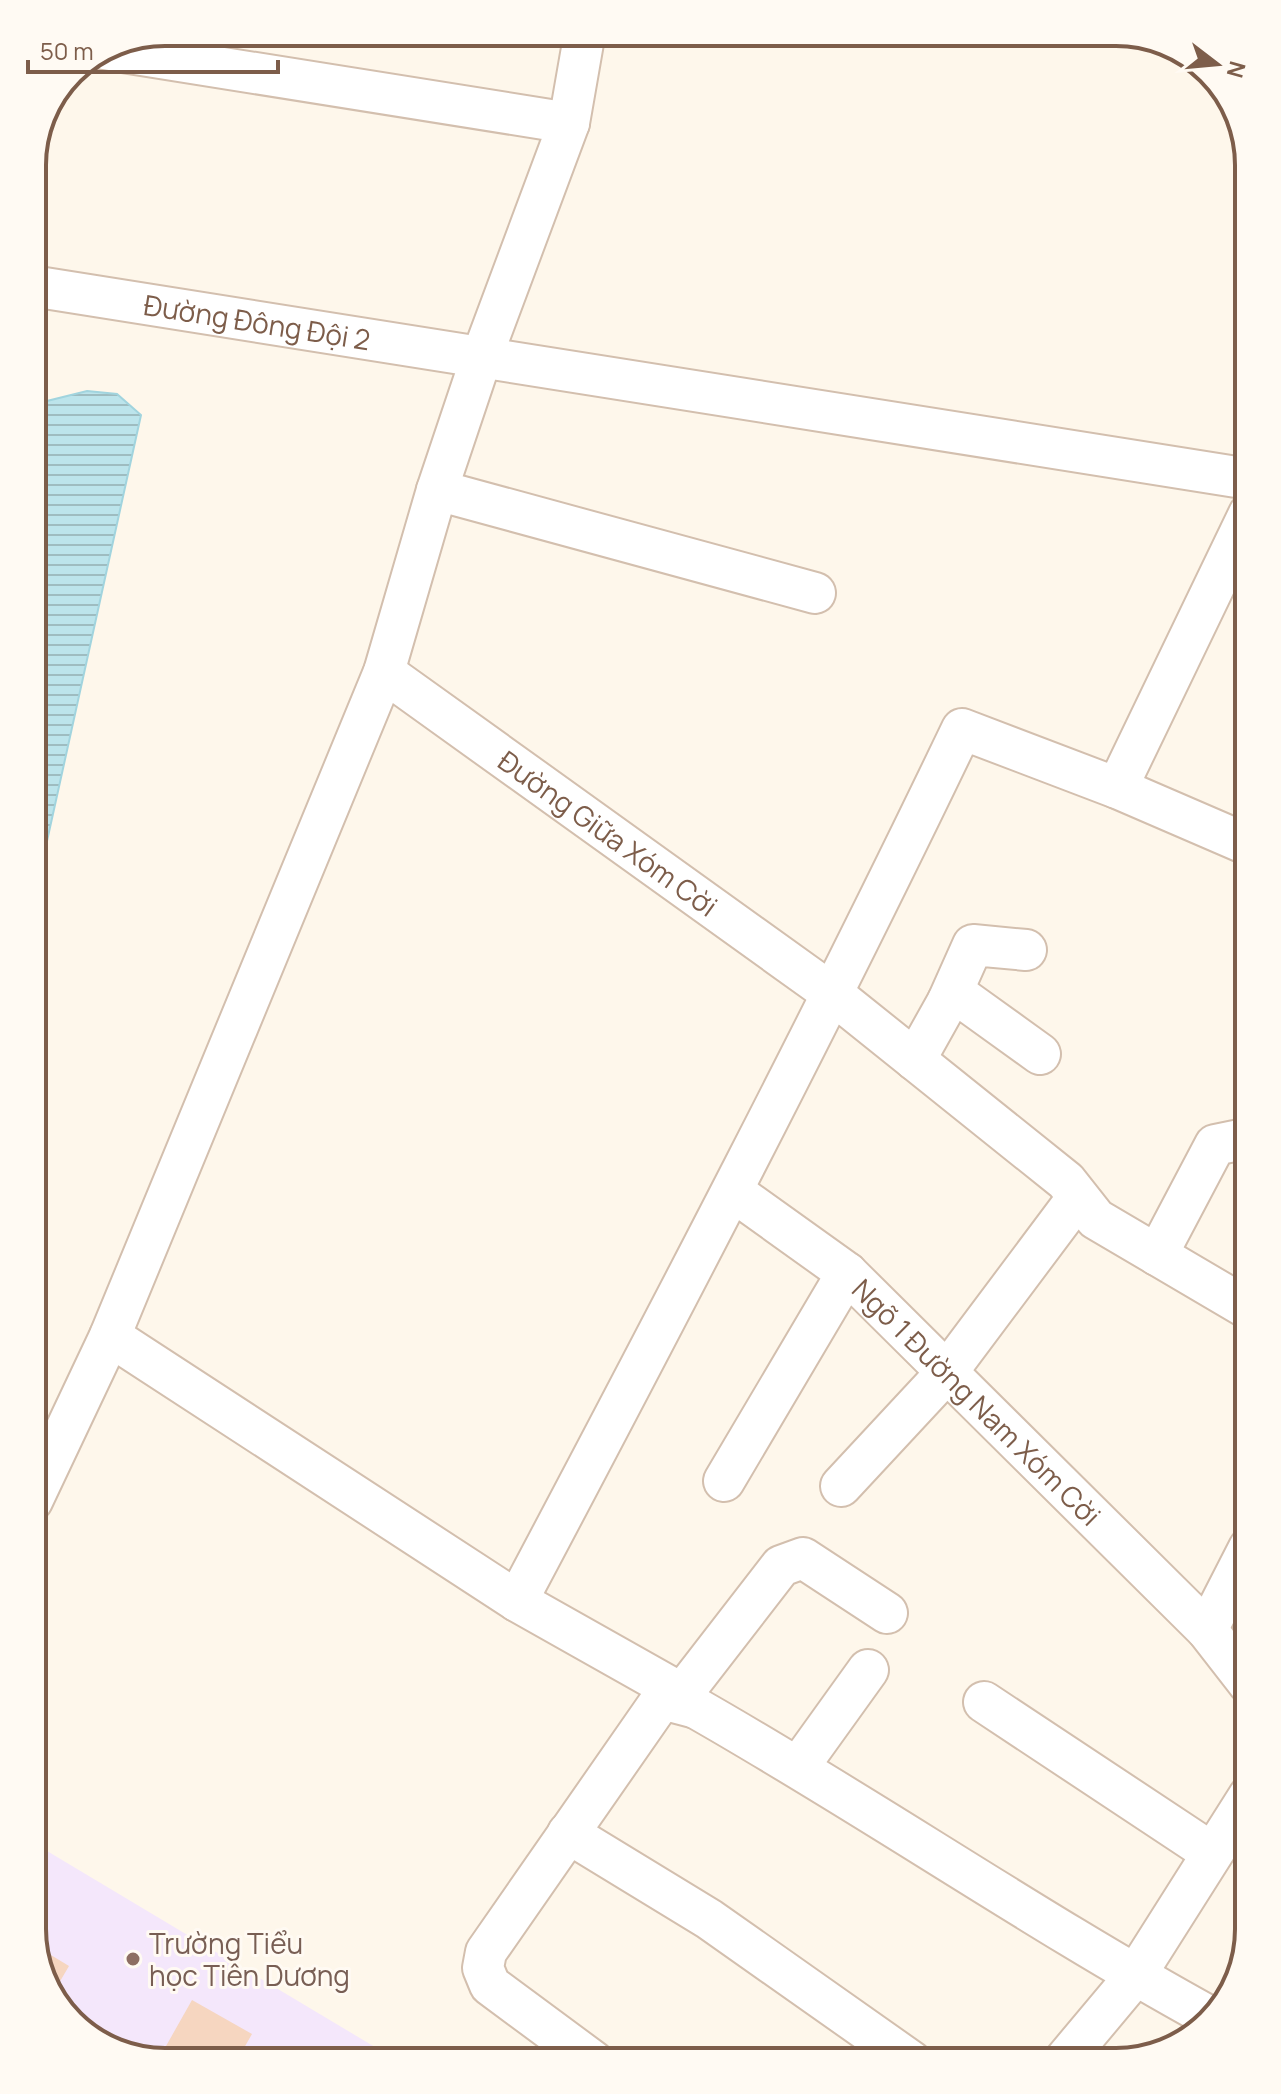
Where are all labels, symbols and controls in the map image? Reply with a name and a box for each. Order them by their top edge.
scale bar [28,24,278,74]
north arrow [1177,24,1257,104]
text: 50 m [40,34,94,67]
text: N [1220,58,1253,81]
street label: Đường Đông Đội 2 [141,285,373,358]
street label: Đường Giữa Xóm Cời [491,741,725,925]
street label: Ngõ 1 Đường Nam Xóm Cời [844,1270,1109,1534]
place label: Trường Tiểu học Tiên Dương [149,1924,350,1994]
marker: Trường Tiểu học Tiên Dương [124,1950,142,1968]

